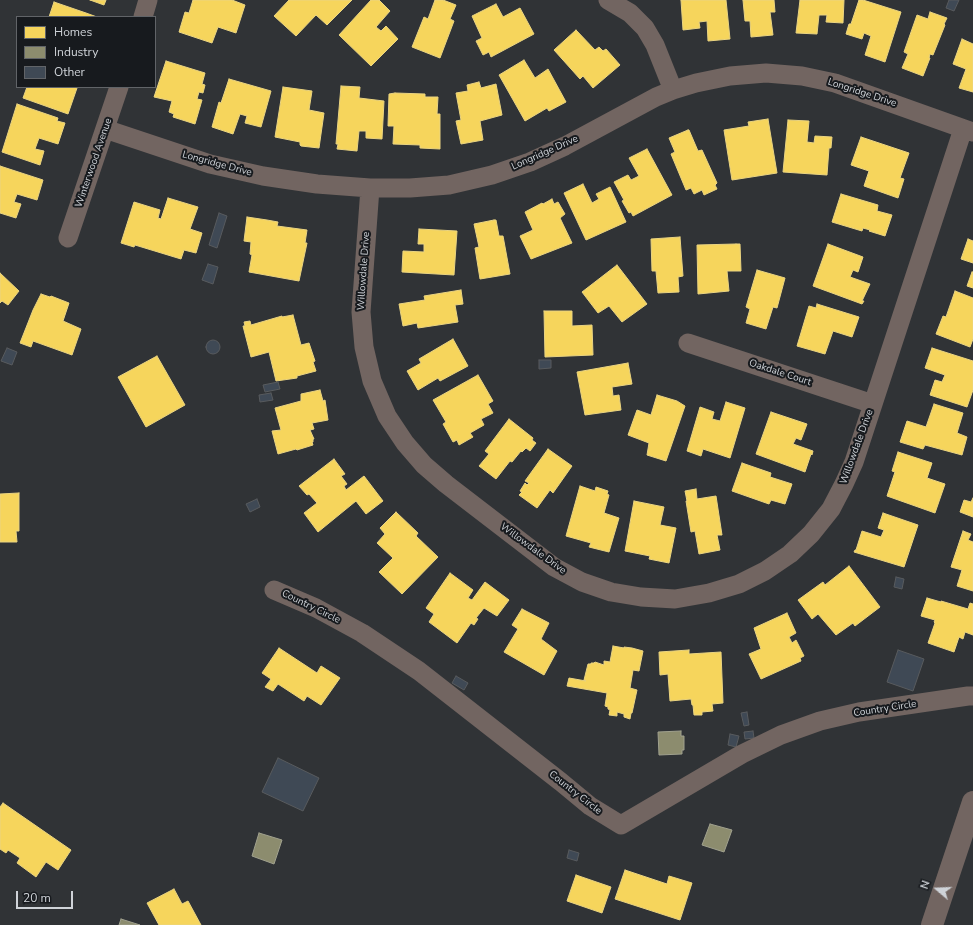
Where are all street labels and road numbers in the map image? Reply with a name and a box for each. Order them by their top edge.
street label: Longridge Drive [826,76,898,110]
street label: Winterwood Avenue [73,117,115,209]
street label: Longridge Drive [510,133,580,173]
street label: Longridge Drive [181,149,253,179]
street label: Willowdale Drive [355,231,373,311]
street label: Oakdale Court [747,357,813,389]
street label: Willowdale Drive [838,408,876,486]
street label: Willowdale Drive [498,521,568,577]
street label: Country Circle [280,588,342,626]
street label: Country Circle [853,698,917,720]
street label: Country Circle [546,769,604,817]

